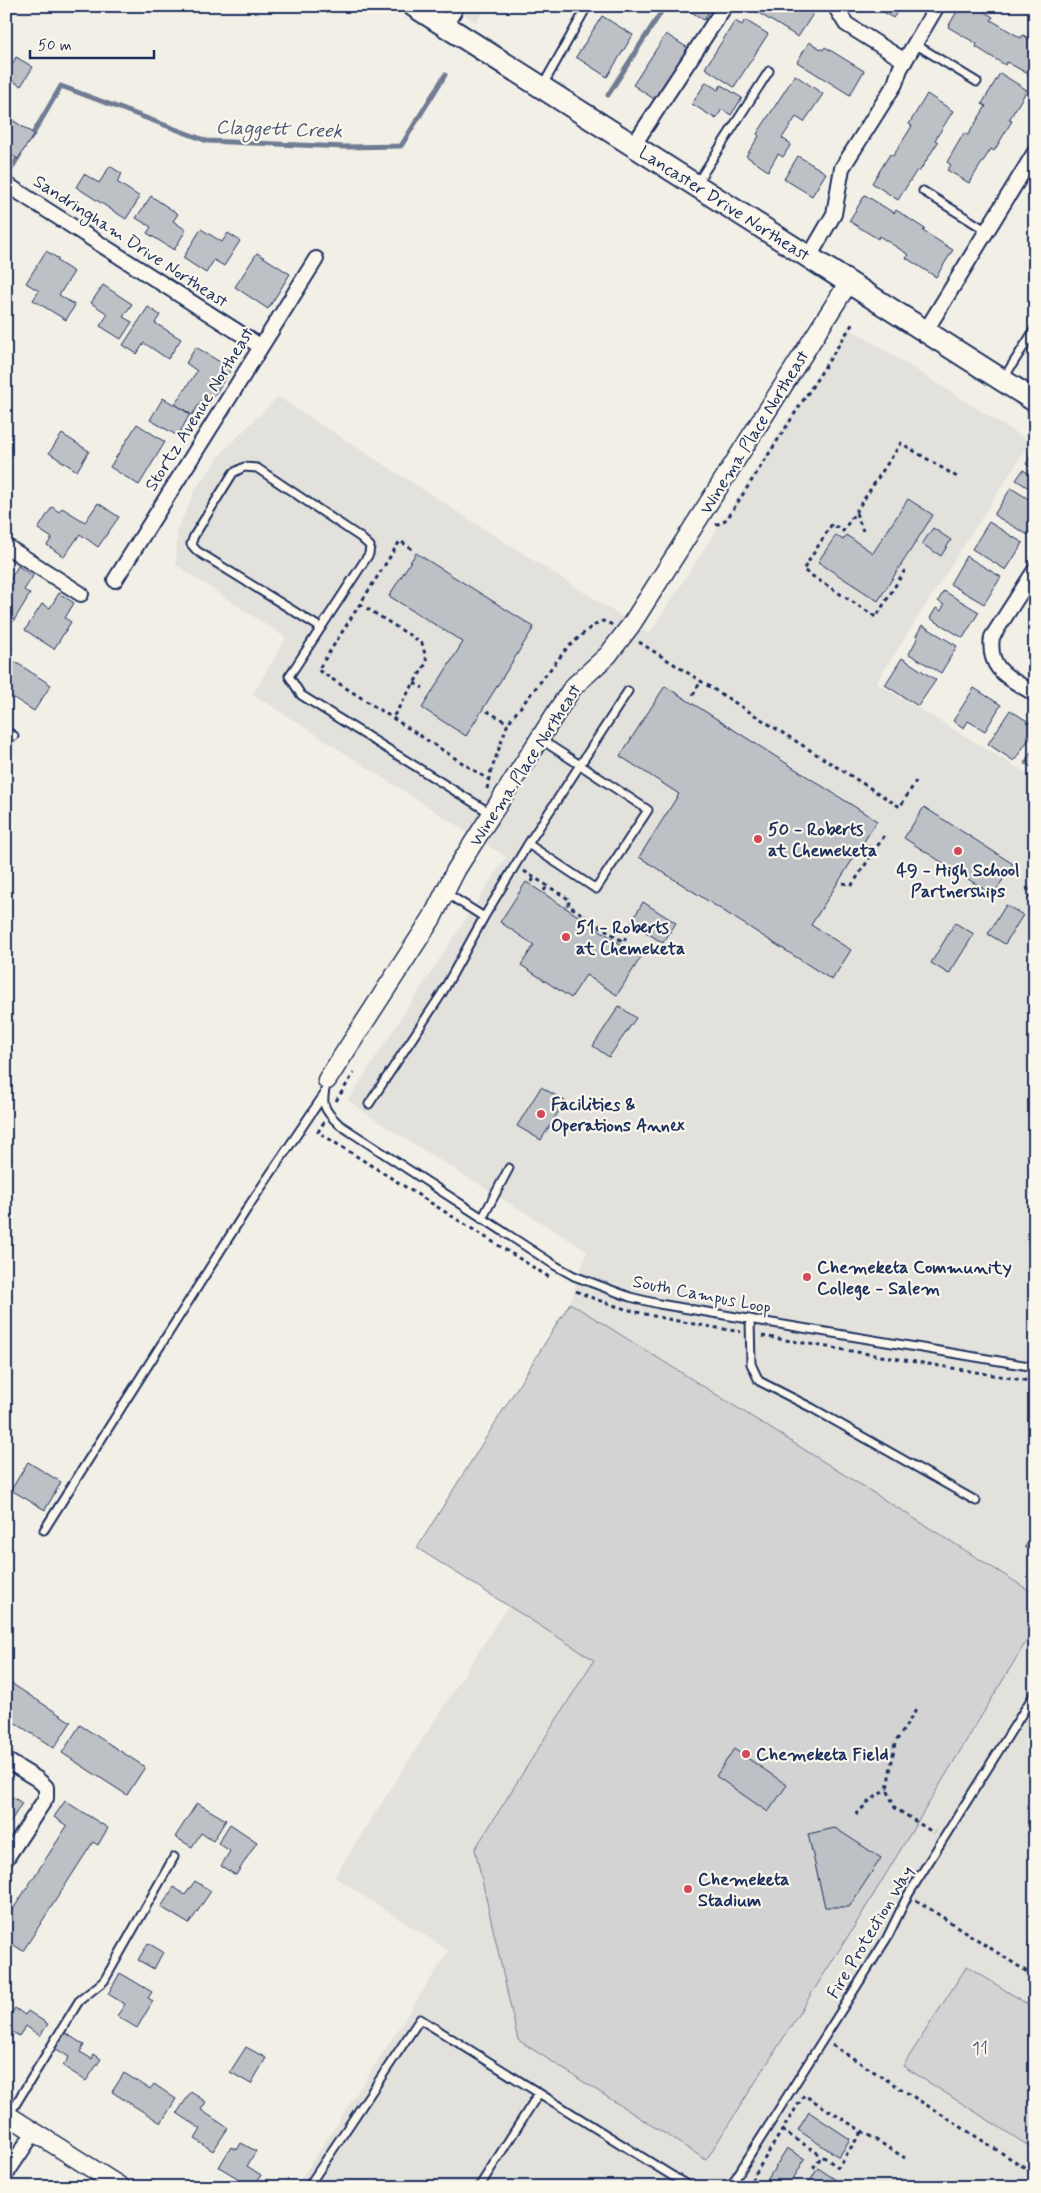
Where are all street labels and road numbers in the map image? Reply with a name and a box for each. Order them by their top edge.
street label: Lancaster Drive Northeast [634,141,815,268]
street label: Sandringham Drive Northeast [28,170,233,315]
street label: Stortz Avenue Northeast [140,323,260,496]
street label: Winema Place Northeast [694,345,816,519]
street label: Winema Place Northeast [464,679,588,852]
street label: South Campus Loop [631,1270,773,1320]
street label: Fire Protection Way [822,1862,920,2003]

